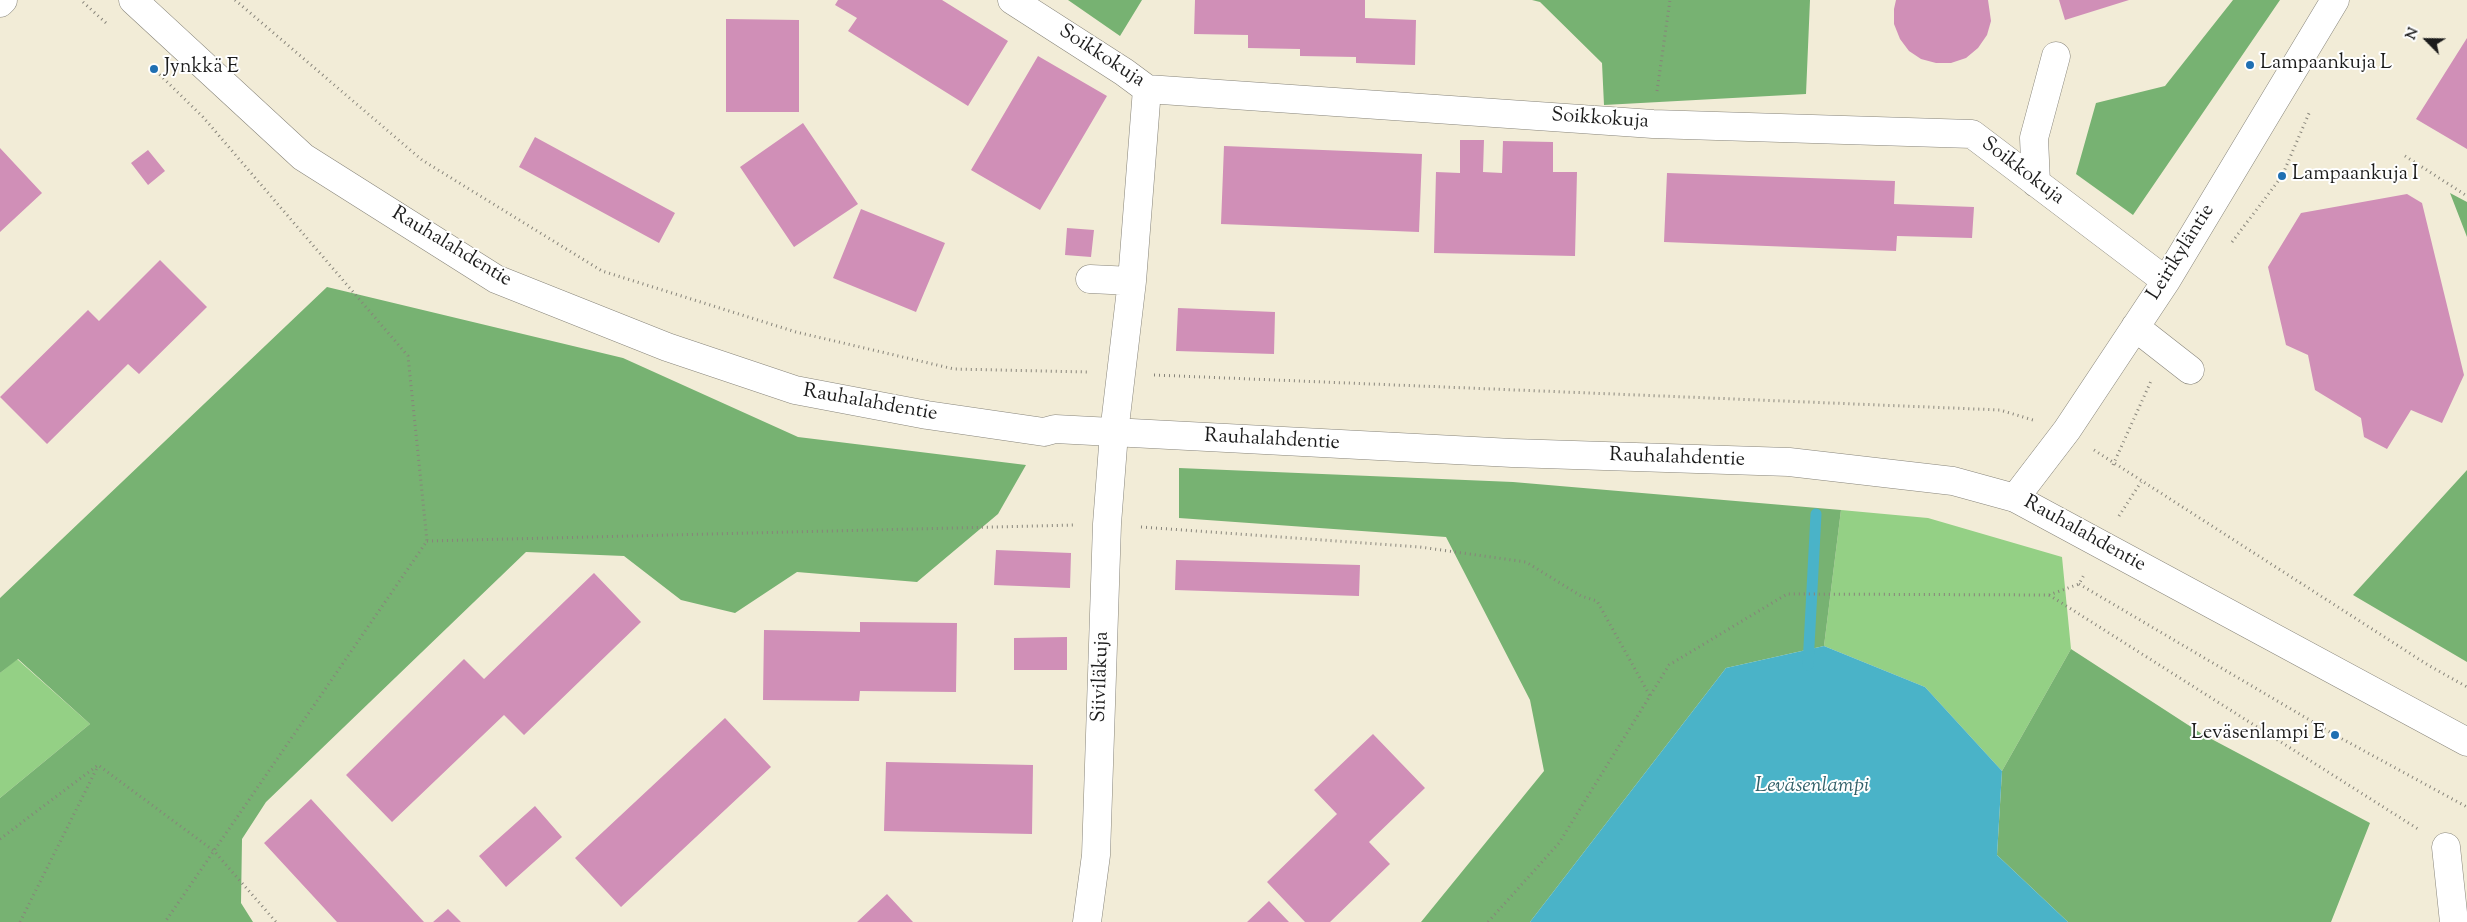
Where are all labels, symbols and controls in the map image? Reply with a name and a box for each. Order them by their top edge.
north arrow [2402,15,2452,65]
street label: Soikkokuja [1054,20,1148,94]
text: N [2402,25,2425,43]
place label: Lampaankuja L [2260,53,2392,77]
place label: Jynkkä E [164,57,239,81]
marker: Lampaankuja L [2244,59,2256,71]
marker: Jynkkä E [148,63,160,75]
street label: Soikkokuja [1550,105,1650,135]
street label: Soikkokuja [1976,133,2068,211]
place label: Lampaankuja I [2292,164,2419,188]
marker: Lampaankuja I [2276,170,2288,182]
street label: Leirikyläntie [2143,201,2221,305]
street label: Rauhalahdentie [387,203,515,293]
street label: Rauhalahdentie [801,380,939,428]
street label: Rauhalahdentie [1204,425,1340,457]
street label: Rauhalahdentie [1609,445,1745,473]
street label: Rauhalahdentie [2019,492,2149,578]
street label: Siiviläkuja [1088,631,1116,723]
place label: Leväsenlampi E [2191,723,2325,747]
marker: Leväsenlampi E [2329,729,2341,741]
water label: Leväsenlampi [1755,774,1869,800]

